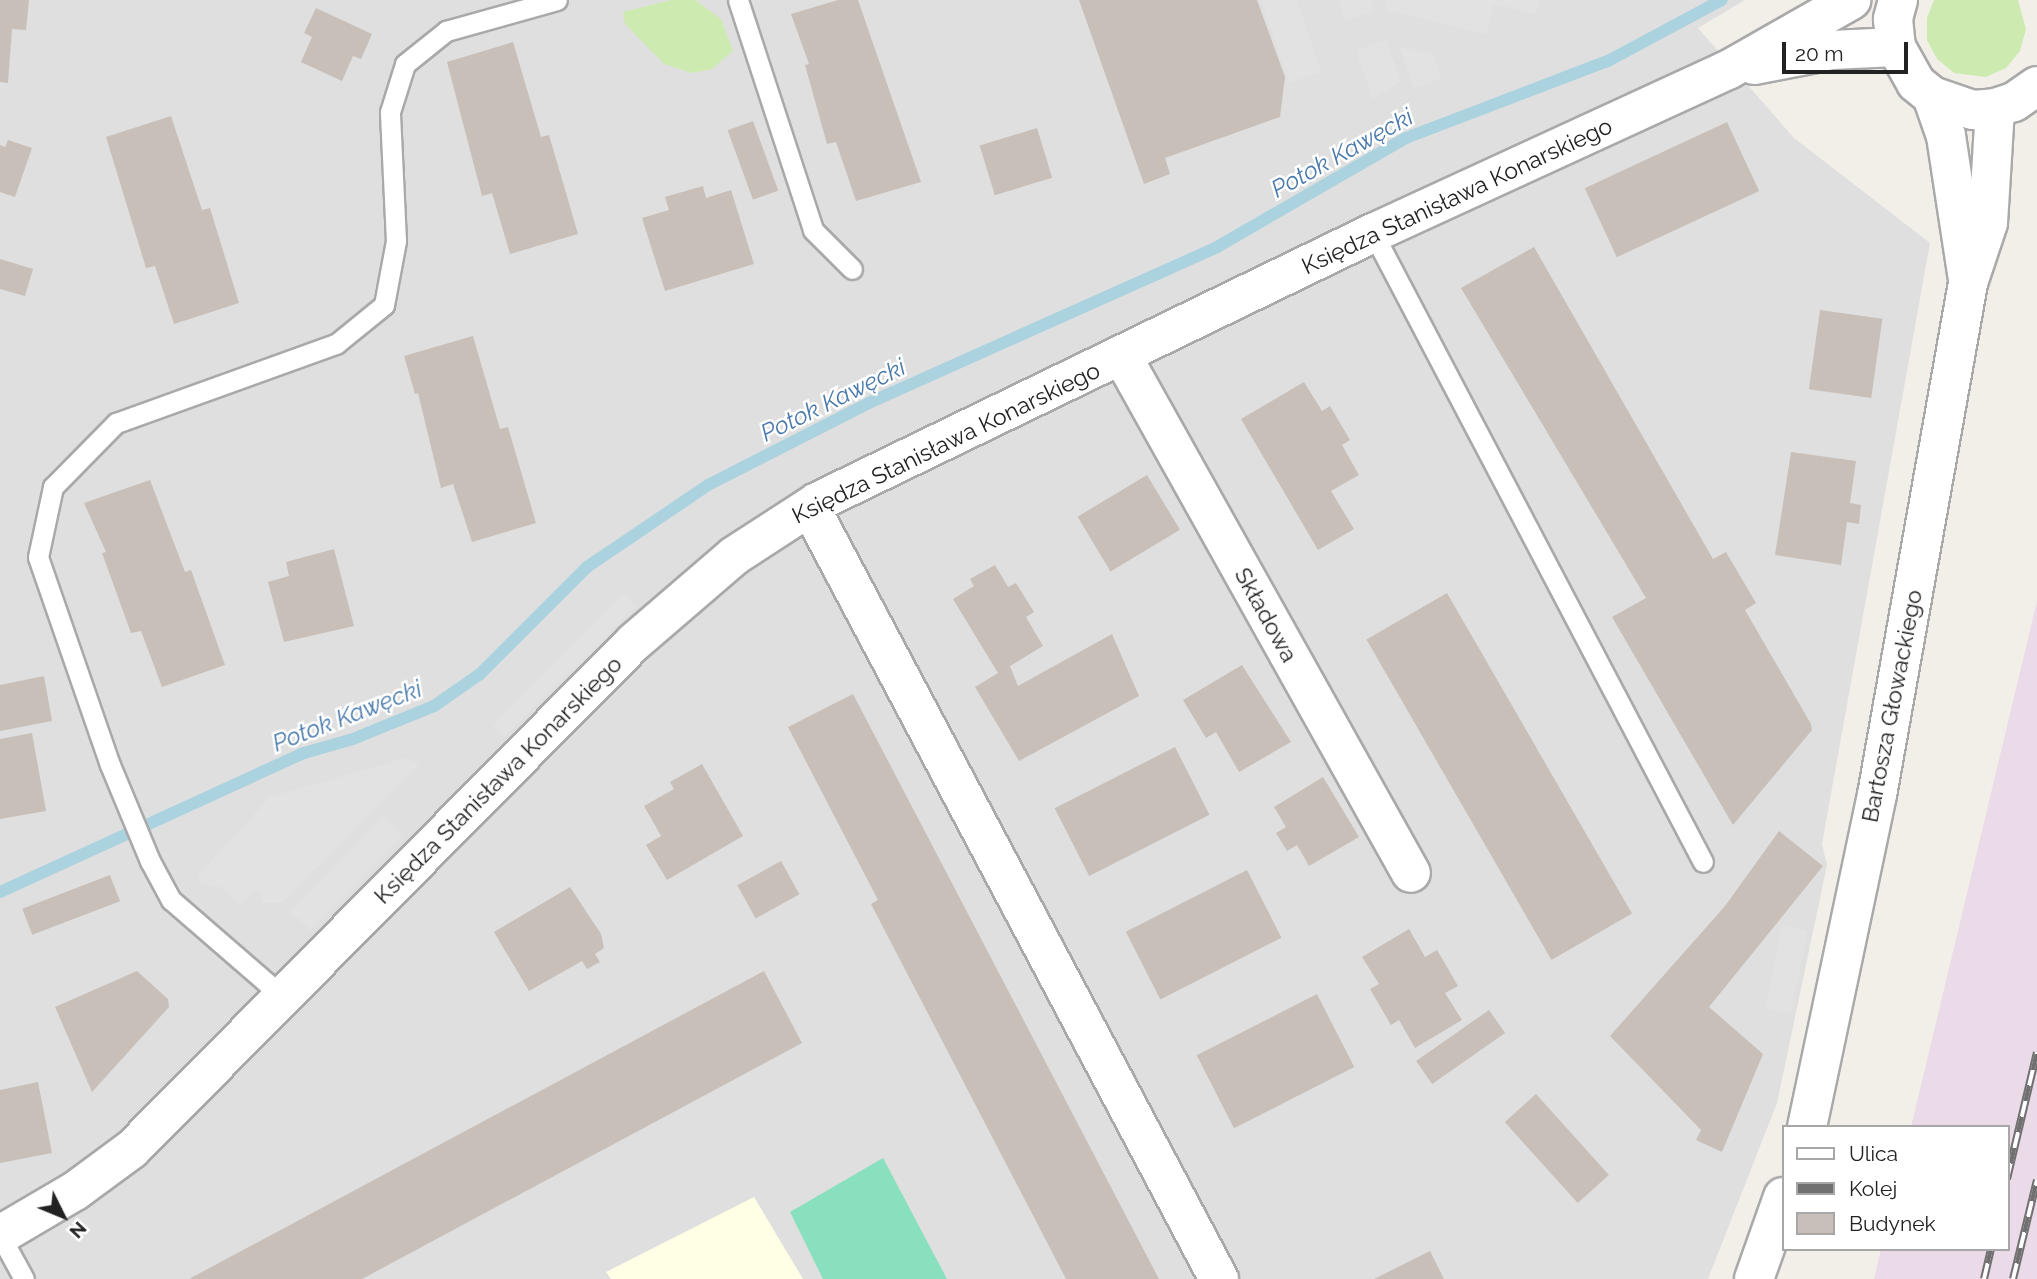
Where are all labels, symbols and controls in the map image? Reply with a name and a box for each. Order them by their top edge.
scale bar [1785,28,1911,72]
text: 20 m [1795,41,1843,66]
water label: Potok Kawęcki [1266,102,1418,204]
street label: Księdza Stanisława Konarskiego [1297,112,1617,280]
water label: Potok Kawęcki [756,353,910,447]
street label: Księdza Stanisława Konarskiego [788,356,1104,530]
street label: Składowa [1229,563,1303,667]
street label: Bartosza Głowackiego [1856,587,1928,825]
street label: Księdza Stanisława Konarskiego [368,650,628,910]
water label: Potok Kawęcki [268,674,426,758]
legend [1782,1125,2009,1251]
text: Ulica [1849,1141,1898,1166]
text: Kolej [1849,1176,1897,1201]
north arrow [28,1181,98,1251]
text: Budynek [1849,1211,1936,1236]
text: N [65,1218,91,1243]

